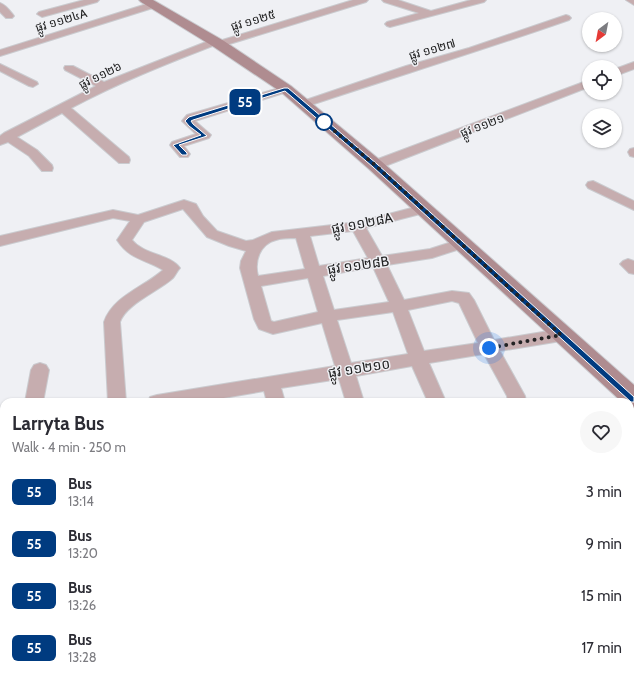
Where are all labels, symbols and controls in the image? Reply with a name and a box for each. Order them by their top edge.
street label: ផ្លូវ ១១២៤A [33,5,90,38]
street label: ផ្លូវ ១១២៥ [229,6,278,37]
north arrow [582,12,622,52]
map controls [582,12,622,148]
street label: ផ្លូវ ១១២៧ [407,35,458,66]
street label: ផ្លូវ ១១២៦ [76,58,126,95]
button: locate [582,60,622,100]
line badge: 55 [227,89,263,115]
text: 55 [237,93,253,111]
button: layers [582,108,622,148]
street label: ផ្លូវ ១១២១ [458,110,507,144]
unlabelled marker [315,113,333,131]
street label: ផ្លូវ ១១២៨A [330,208,395,241]
street label: ផ្លូវ ១១២៨B [326,252,390,281]
your location [479,338,499,358]
street label: ផ្លូវ ១១២១០ [327,354,392,385]
button: heart [580,411,622,453]
text: Larryta Bus [12,412,104,435]
text: Walk · 4 min · 250 m [12,439,126,455]
text: Bus [68,475,92,493]
text: 55 [26,483,42,501]
text: 3 min [586,483,622,501]
text: 13:14 [68,493,94,509]
text: Bus [68,527,92,545]
text: 55 [26,535,42,553]
text: 9 min [585,535,622,553]
text: 13:20 [68,545,98,561]
text: Bus [68,579,92,597]
text: 55 [26,587,42,605]
text: 15 min [581,587,622,605]
text: 13:26 [68,597,96,613]
text: Bus [68,631,92,649]
text: 55 [26,639,42,657]
text: 17 min [581,639,622,657]
text: 13:28 [68,649,97,665]

